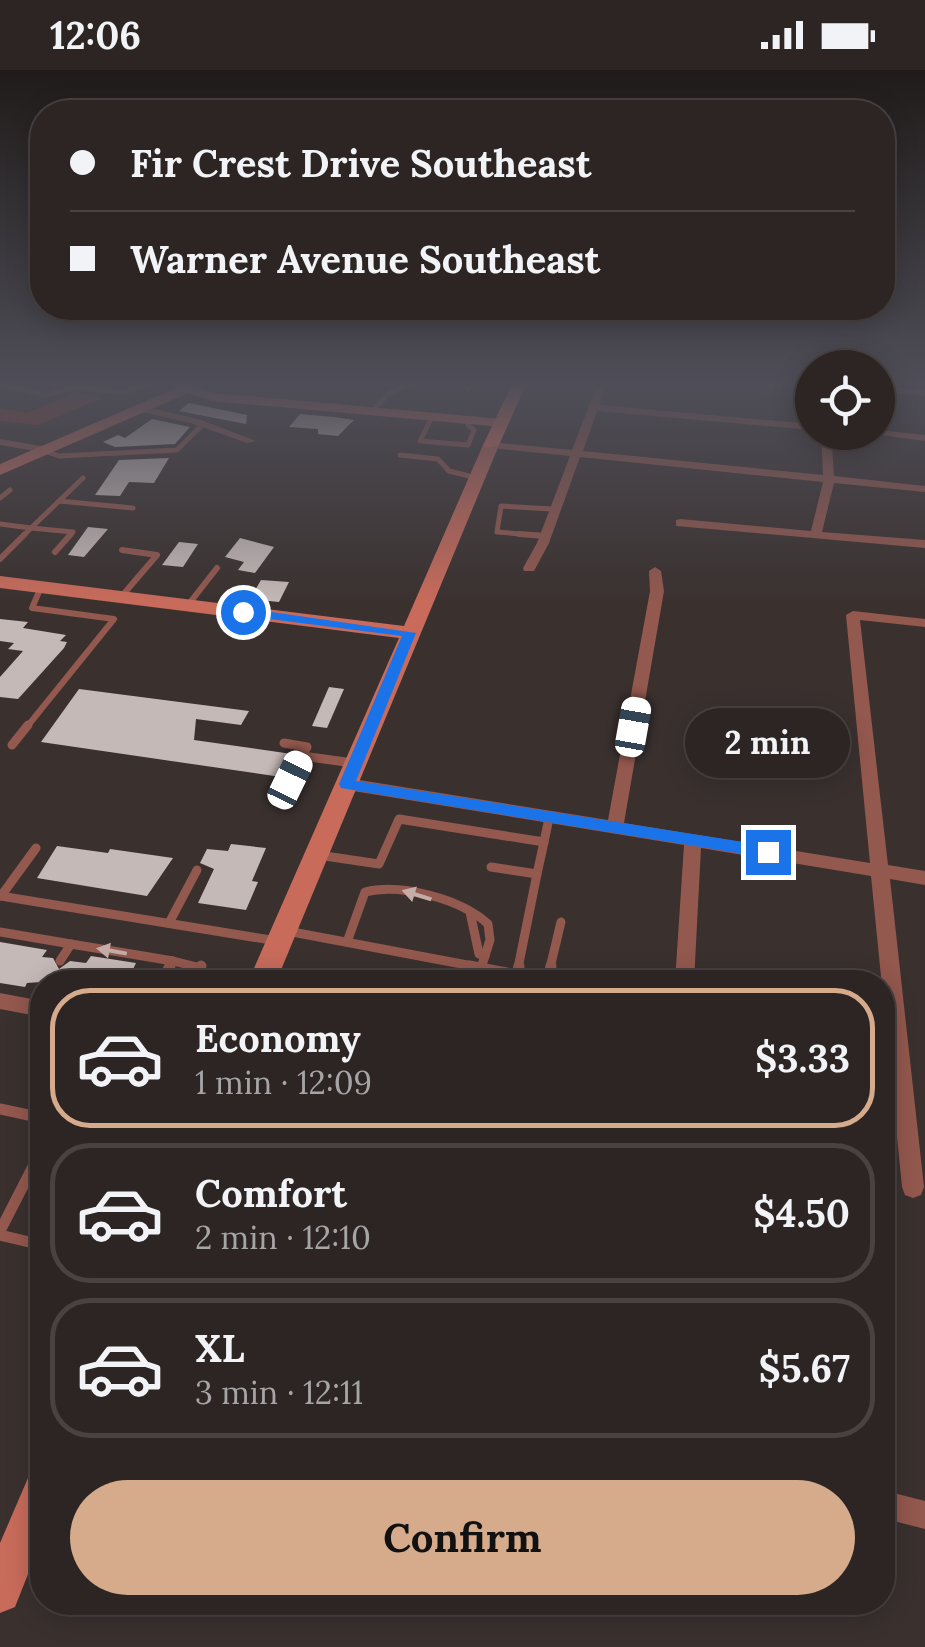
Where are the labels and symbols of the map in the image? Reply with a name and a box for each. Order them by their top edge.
route start [221,590,266,635]
car [613,695,653,759]
callout: 2 min [686,707,850,777]
car [263,746,317,814]
route end [746,830,791,875]
one-way arrow [401,887,432,902]
one-way arrow [95,943,127,958]

